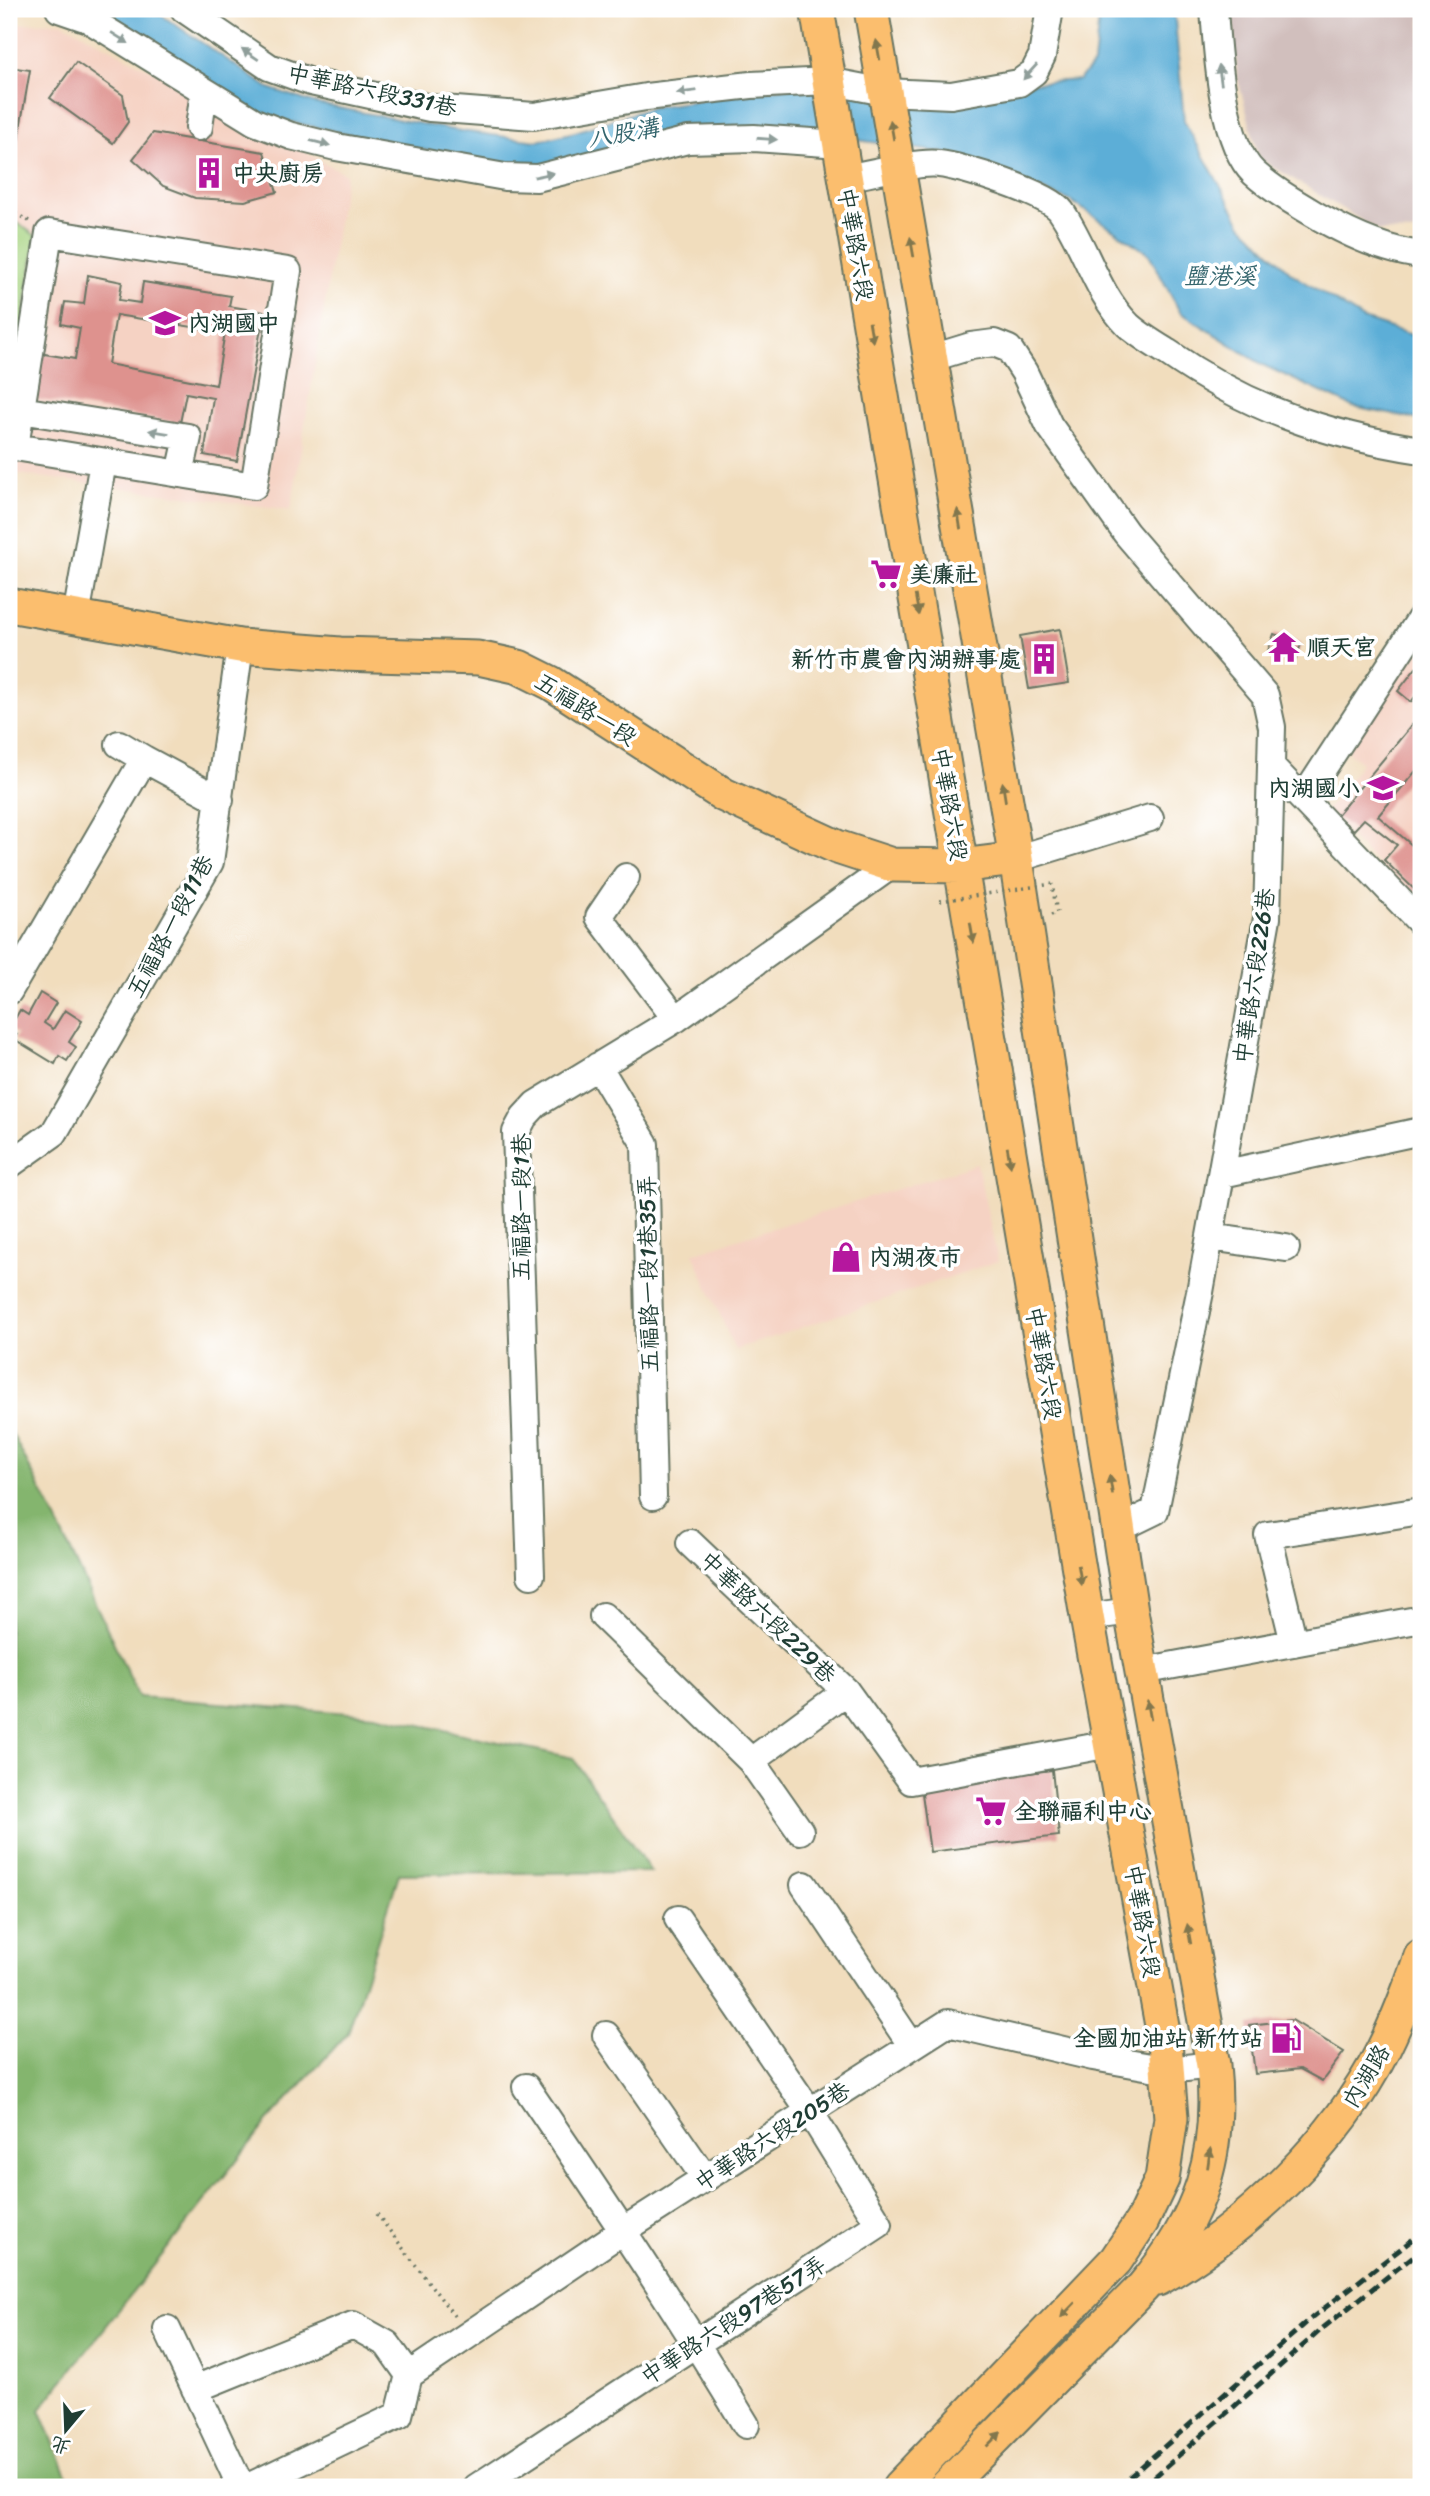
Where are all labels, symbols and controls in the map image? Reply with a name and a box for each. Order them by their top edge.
one-way arrow [110,32,129,45]
one-way arrow [872,39,883,61]
one-way arrow [241,47,259,61]
street label: 中華路六段331巷 [283,52,462,129]
one-way arrow [1022,63,1038,81]
one-way arrow [1214,64,1225,86]
one-way arrow [675,87,697,98]
water label: 八股溝 [584,106,664,160]
one-way arrow [886,119,897,141]
one-way arrow [756,134,778,145]
one-way arrow [309,138,331,149]
place label: 中央廚房 [232,153,324,194]
building icon: 中央廚房 [192,156,226,190]
one-way arrow [533,170,555,181]
street label: 中華路六段 [825,184,886,304]
one-way arrow [906,236,917,258]
water label: 鹽港溪 [1184,255,1258,297]
place label: 內湖國中 [188,303,280,344]
school or university icon: 內湖國中 [148,306,182,340]
one-way arrow [866,322,877,344]
one-way arrow [148,426,170,437]
one-way arrow [953,508,964,530]
place label: 美廉社 [909,554,978,595]
supermarket icon: 美廉社 [869,557,903,591]
one-way arrow [912,594,923,616]
place label: 順天宮 [1307,627,1376,668]
temple icon: 順天宮 [1267,630,1301,664]
place label: 新竹市農會內湖辦事處 [791,639,1021,680]
building icon: 新竹市農會內湖辦事處 [1027,642,1061,676]
street label: 五福路一段 [526,662,645,757]
street label: 中華路六段 [919,744,980,864]
place label: 內湖國小 [1268,768,1360,809]
school or university icon: 內湖國小 [1366,771,1400,805]
one-way arrow [998,781,1009,803]
street label: 五福路一段11巷 [115,846,226,1005]
street label: 中華路六段226巷 [1222,884,1287,1067]
one-way arrow [967,922,978,944]
street label: 五福路一段1巷 [501,1132,542,1281]
one-way arrow [1004,1146,1015,1168]
street label: 五福路一段1巷35弄 [626,1175,671,1373]
place label: 內湖夜市 [869,1237,961,1278]
shop icon: 內湖夜市 [829,1240,863,1274]
street label: 中華路六段 [1013,1303,1074,1423]
one-way arrow [1105,1474,1116,1496]
street label: 中華路六段229巷 [689,1541,847,1695]
one-way arrow [1075,1564,1086,1586]
one-way arrow [1143,1699,1154,1721]
place label: 全聯福利中心 [1014,1791,1152,1832]
supermarket icon: 全聯福利中心 [974,1794,1008,1828]
street label: 中華路六段 [1112,1861,1173,1981]
one-way arrow [1183,1923,1194,1945]
place label: 全國加油站 新竹站 [1073,2018,1263,2059]
fuel station icon: 全國加油站 新竹站 [1269,2021,1303,2055]
street label: 內湖路 [1331,2036,1402,2116]
street label: 中華路六段205巷 [686,2070,860,2203]
one-way arrow [1204,2147,1215,2169]
street label: 中華路六段97巷57弄 [632,2245,835,2396]
one-way arrow [1060,2301,1077,2318]
north arrow [32,2394,102,2464]
text: 北 [46,2427,75,2464]
one-way arrow [985,2431,1002,2447]

